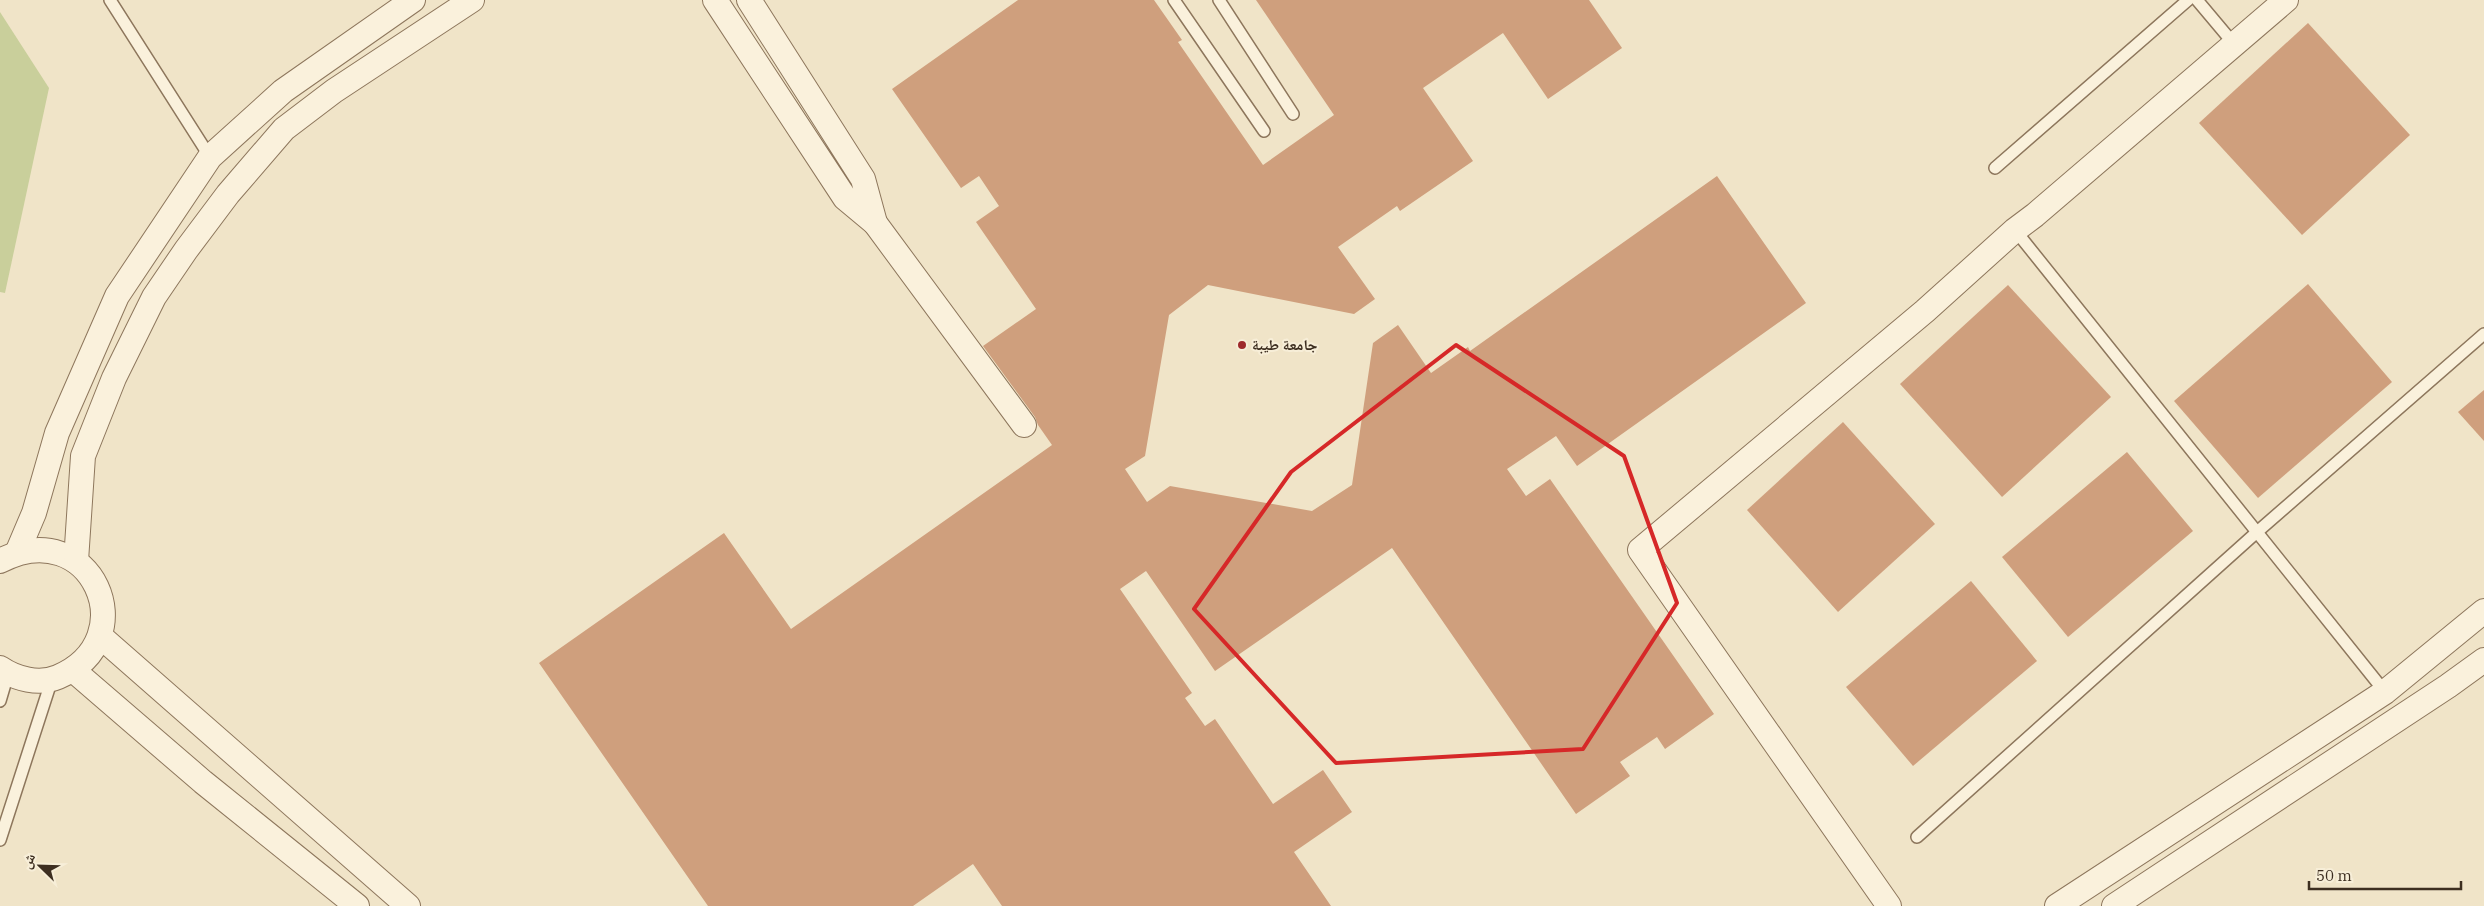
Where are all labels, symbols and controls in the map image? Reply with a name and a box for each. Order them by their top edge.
place label: جامعة طيبة [1252,335,1318,354]
marker: جامعة طيبة [1236,339,1248,351]
north arrow [15,841,65,891]
text: ش [17,850,39,871]
scale bar [2309,858,2462,890]
text: 50 m [2316,866,2352,885]

